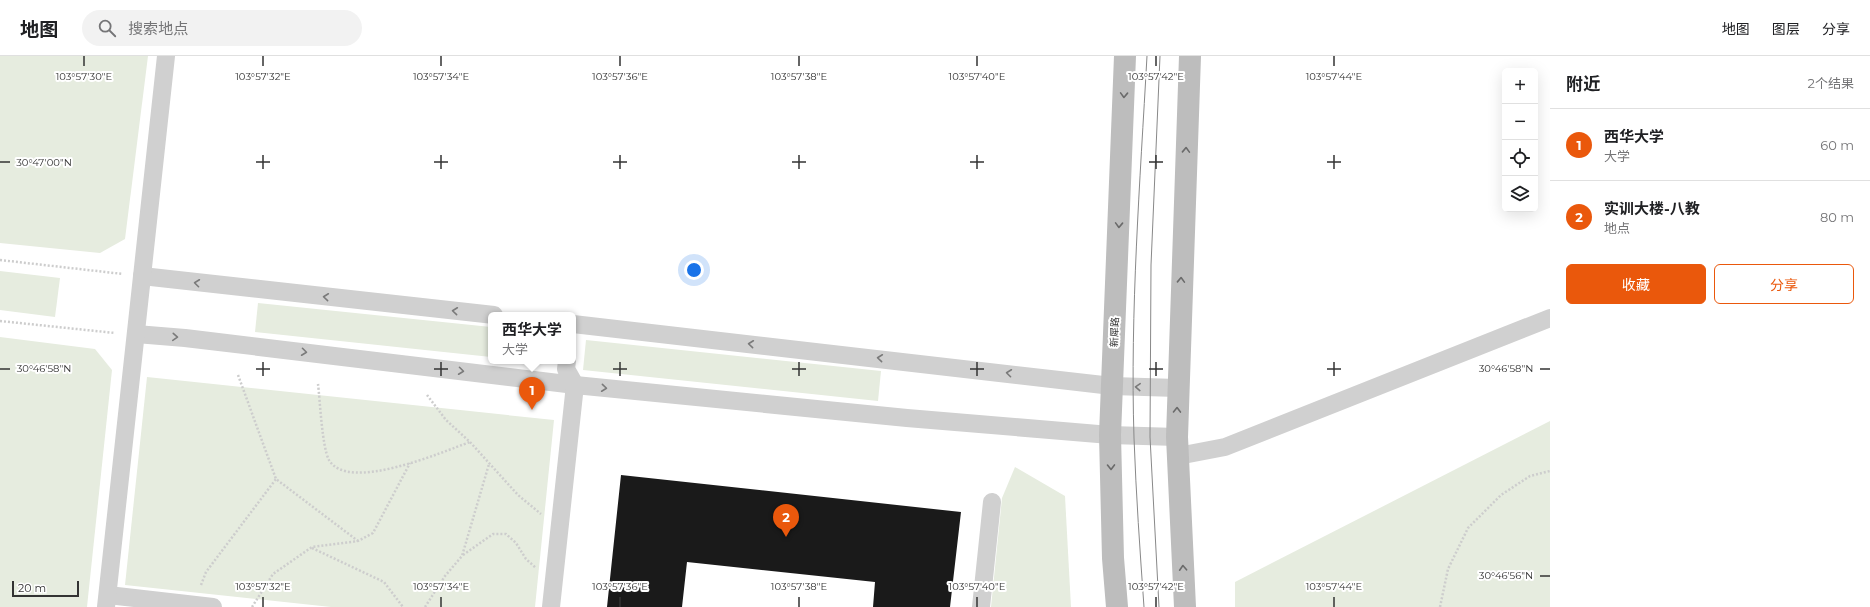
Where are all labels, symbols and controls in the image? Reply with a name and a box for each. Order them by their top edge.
search box [82,10,362,46]
icon: search [96,17,118,39]
text: 地图 [20,18,58,41]
text: 搜索地点 [128,19,188,38]
text: 地图 [1722,20,1750,38]
text: 图层 [1772,20,1800,38]
text: 分享 [1822,20,1850,38]
map controls [1502,68,1538,212]
button: + [1502,68,1538,104]
text: 103°57'30"E [56,70,113,83]
text: 103°57'32"E [235,70,291,83]
text: 103°57'34"E [413,70,469,83]
text: 103°57'36"E [592,70,648,83]
text: 103°57'38"E [771,70,827,83]
text: 103°57'40"E [949,70,1006,83]
text: 103°57'42"E [1128,70,1184,83]
text: 103°57'44"E [1306,70,1363,83]
text: 附近 [1566,74,1600,94]
text: 2个结果 [1808,75,1854,91]
one-way arrow [1119,92,1128,98]
button: − [1502,104,1538,140]
text: 西华大学 [1604,127,1664,146]
text: 1 [1576,137,1582,153]
text: 60 m [1820,137,1854,153]
button: locate [1502,140,1538,176]
one-way arrow [1182,147,1191,153]
text: 大学 [1604,148,1630,164]
text: 30°47'00"N [16,156,72,169]
button: layers [1502,176,1538,212]
text: 实训大楼-八教 [1604,199,1700,218]
text: 2 [1575,209,1583,225]
text: 80 m [1820,209,1854,225]
text: 地点 [1604,220,1630,236]
one-way arrow [1114,222,1123,228]
your location [684,260,704,280]
button: 收藏 [1566,264,1706,304]
button: 分享 [1714,264,1854,304]
one-way arrow [1177,277,1186,283]
one-way arrow [193,278,200,287]
one-way arrow [323,292,329,301]
one-way arrow [452,307,458,316]
popup [488,312,576,364]
street label: 新犀路 [1107,317,1122,347]
text: 西华大学 [502,320,562,339]
one-way arrow [172,332,178,341]
one-way arrow [748,340,754,349]
text: 大学 [502,341,528,357]
one-way arrow [301,347,307,356]
one-way arrow [877,354,883,363]
text: 30°46'58"N [17,362,71,375]
text: 30°46'58"N [1479,362,1533,375]
one-way arrow [457,366,464,375]
one-way arrow [1006,369,1012,378]
pin: 1 [519,377,545,410]
one-way arrow [601,383,607,392]
one-way arrow [1135,383,1141,391]
one-way arrow [1173,407,1181,413]
one-way arrow [1107,464,1115,470]
pin: 2 [773,504,799,537]
one-way arrow [1179,565,1187,571]
text: 30°46'56"N [1479,569,1533,582]
scale bar [12,579,79,598]
text: 103°57'32"E [235,580,291,593]
text: 103°57'34"E [413,580,469,593]
text: 103°57'36"E [592,580,648,593]
text: 103°57'38"E [771,580,827,593]
text: 103°57'40"E [949,580,1006,593]
text: 103°57'42"E [1128,580,1184,593]
text: 103°57'44"E [1306,580,1363,593]
text: 20 m [18,581,46,595]

